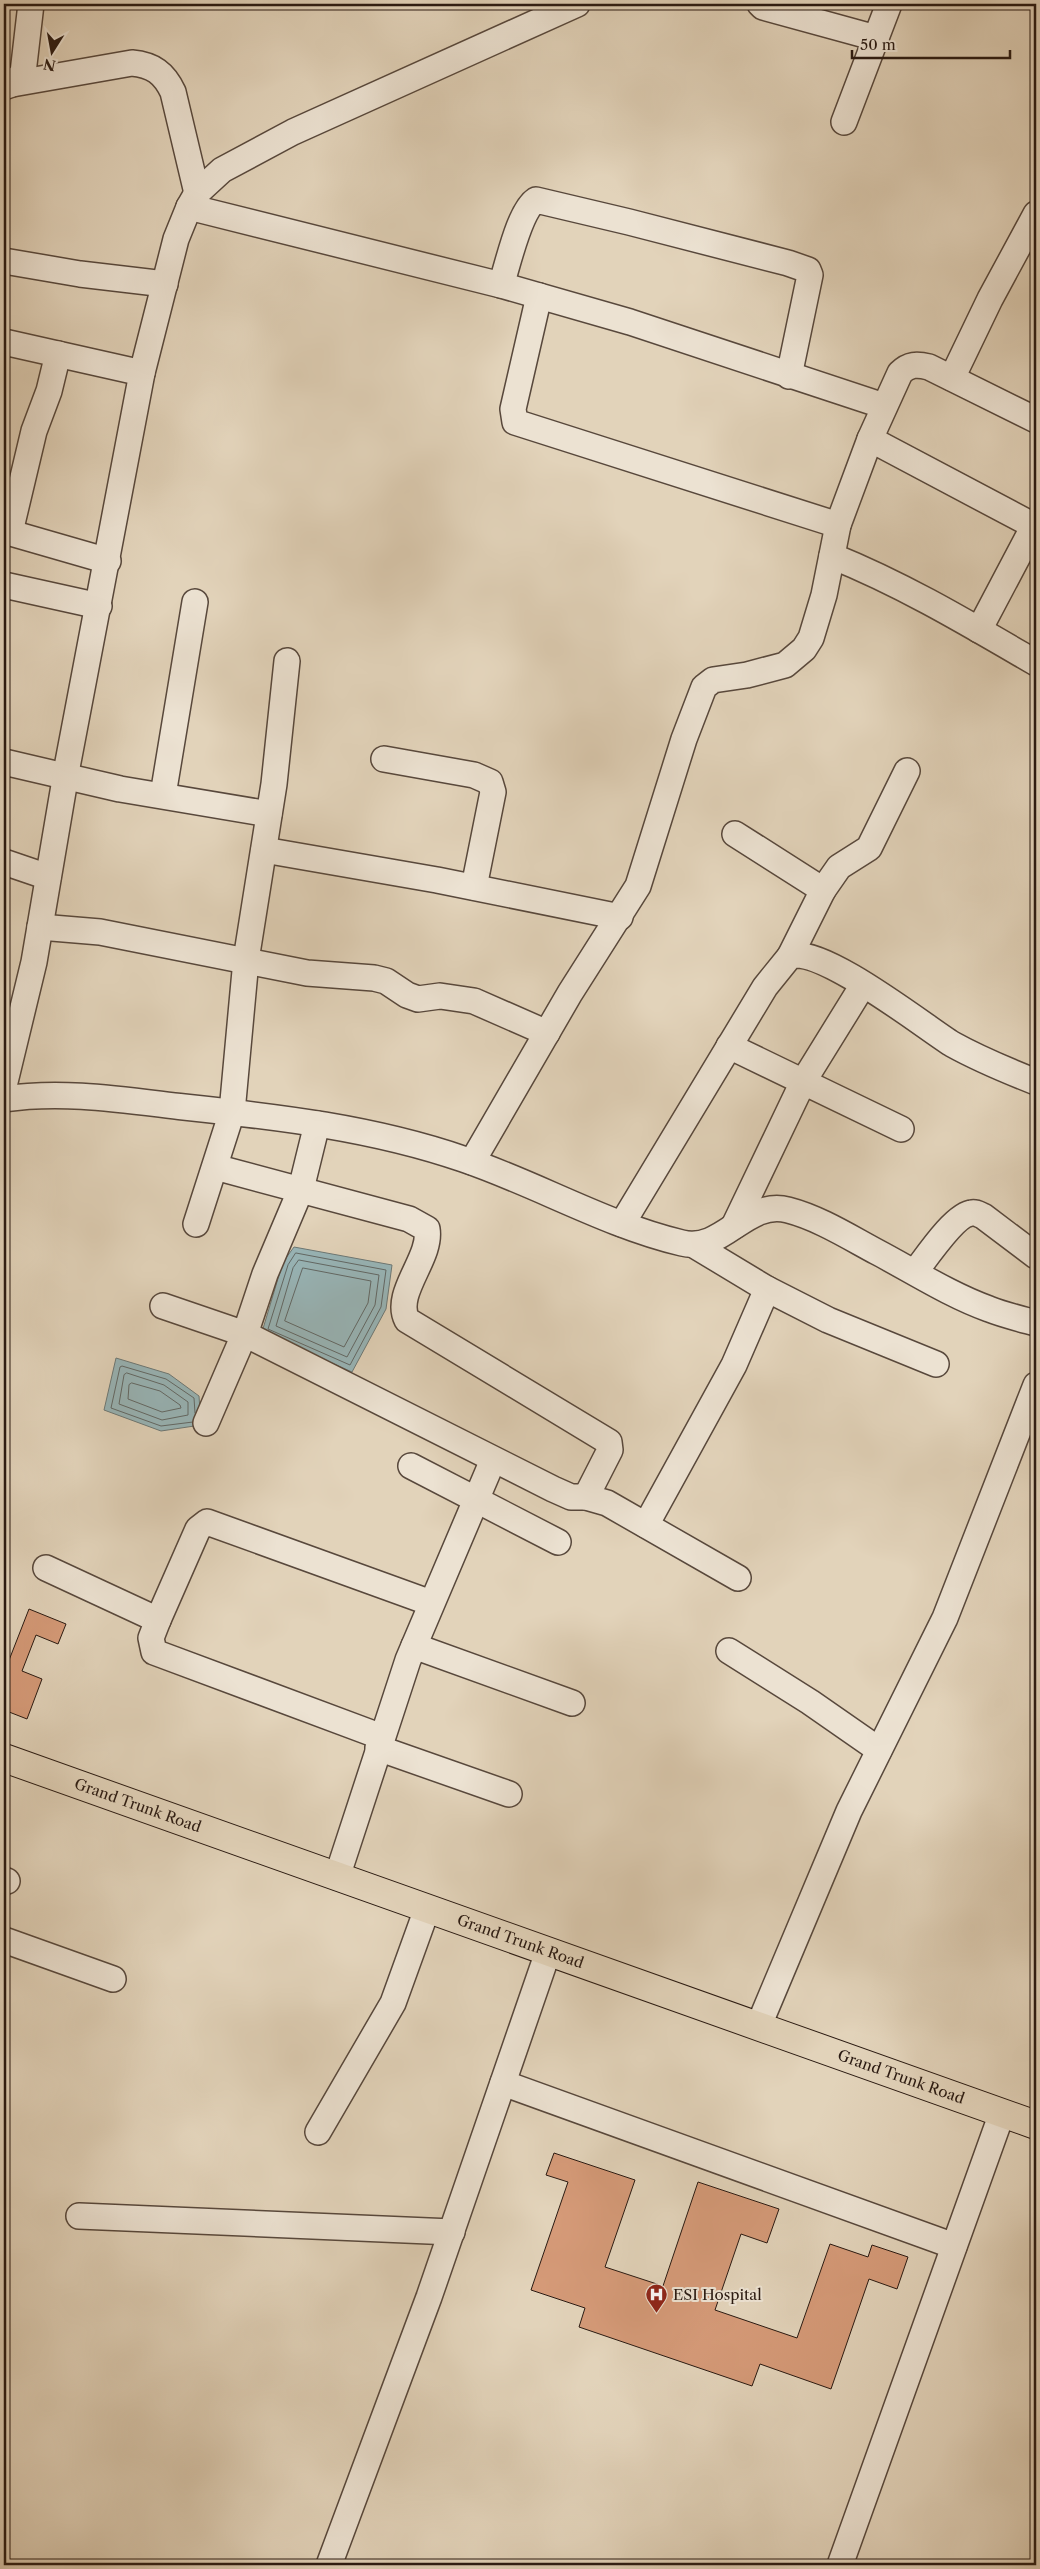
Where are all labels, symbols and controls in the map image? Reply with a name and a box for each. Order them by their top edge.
north arrow [28,28,78,78]
scale bar [852,28,1010,60]
text: 50 m [860,35,896,54]
text: N [42,55,57,75]
street label: Grand Trunk Road [72,1774,204,1836]
street label: Grand Trunk Road [455,1910,586,1972]
street label: Grand Trunk Road [835,2045,967,2108]
hospital icon: ESI Hospital [645,2283,669,2314]
place label: ESI Hospital [673,2285,762,2304]

